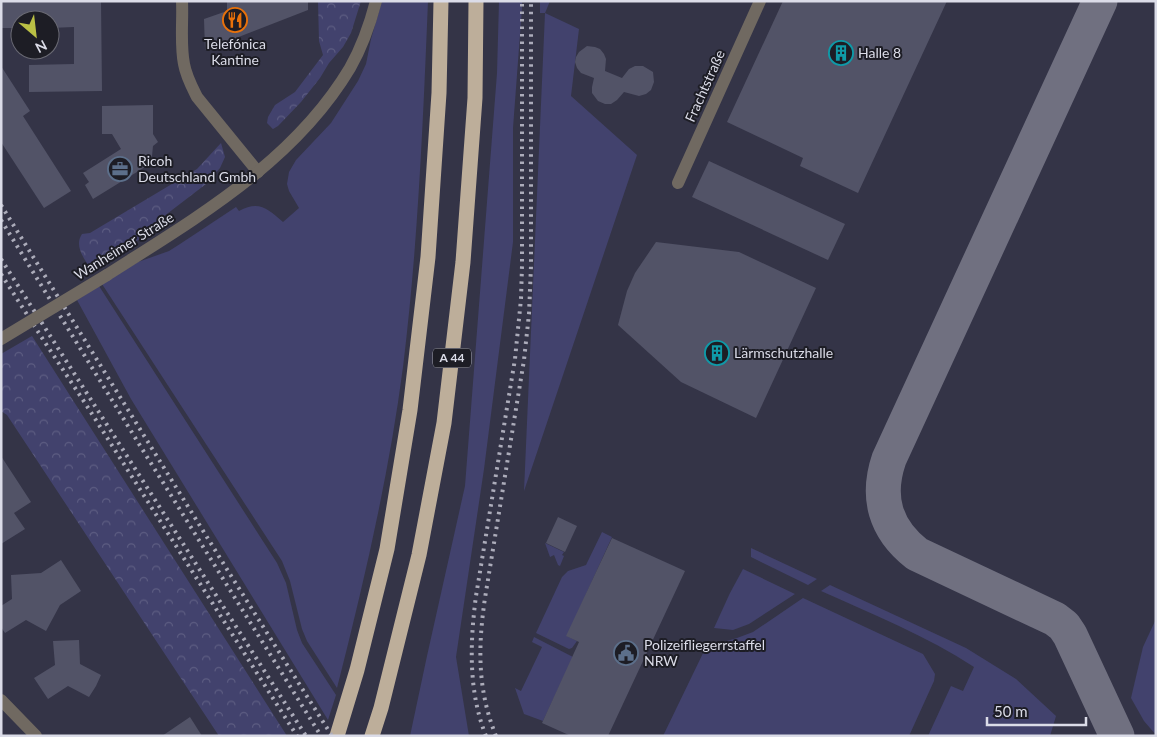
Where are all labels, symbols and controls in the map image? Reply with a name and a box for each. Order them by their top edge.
restaurant icon: Telefónica Kantine [222,7,248,33]
north arrow [10,10,60,60]
place label: Telefónica Kantine [204,35,266,68]
text: N [33,37,50,57]
building icon: Halle 8 [828,40,854,66]
place label: Halle 8 [858,44,901,61]
street label: Frachtstraße [681,47,728,125]
place label: Ricoh Deutschland Gmbh [138,152,256,185]
office icon: Ricoh Deutschland Gmbh [107,156,133,182]
street label: Wanheimer Straße [71,208,177,283]
building icon: Lärmschutzhalle [704,340,730,366]
place label: Lärmschutzhalle [734,344,833,361]
road number: A 44 [433,348,471,368]
place label: Polizeifliegerrstaffel NRW [644,636,765,669]
public building icon: Polizeifliegerrstaffel NRW [613,640,639,666]
scale bar [987,694,1086,726]
text: 50 m [994,702,1028,720]

